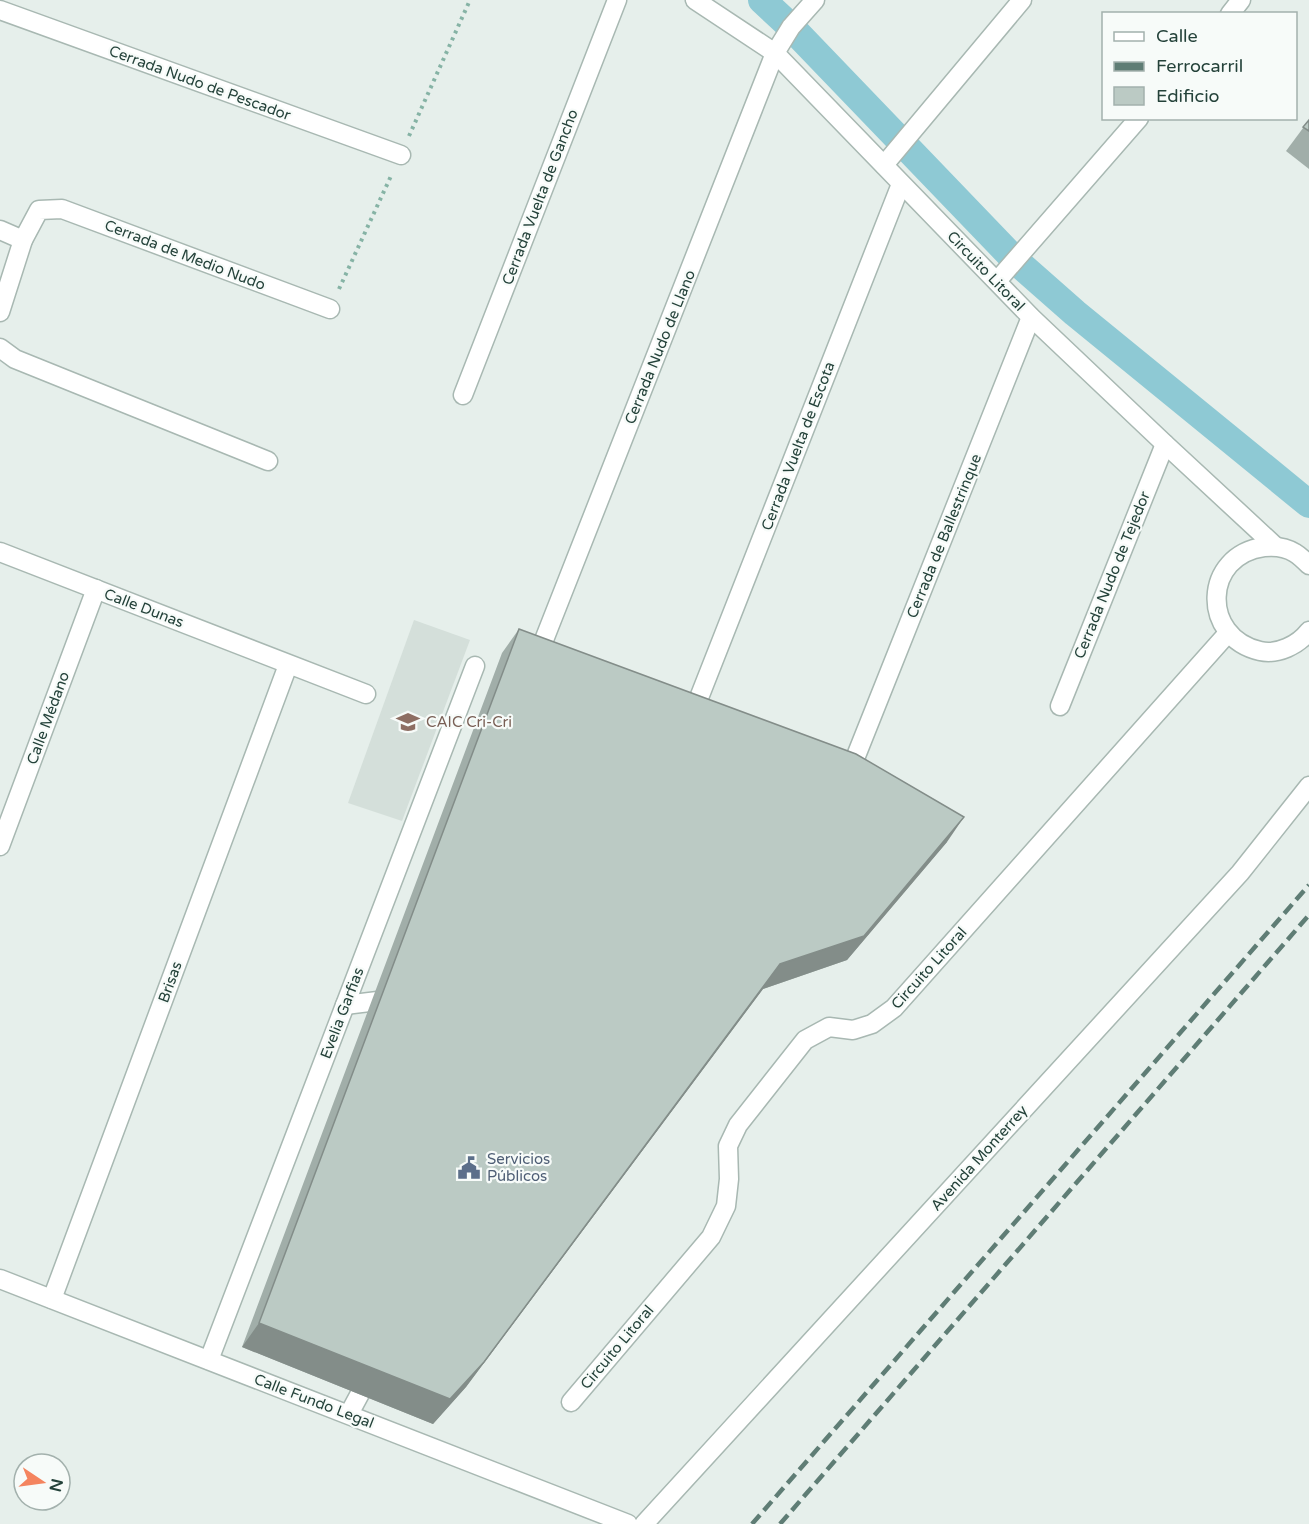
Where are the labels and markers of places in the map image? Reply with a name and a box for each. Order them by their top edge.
school or university icon: CAIC Cri-Cri [395,709,421,735]
place label: CAIC Cri-Cri [426,713,512,731]
place label: Servicios Públicos [487,1150,550,1185]
public building icon: Servicios Públicos [456,1155,482,1181]

